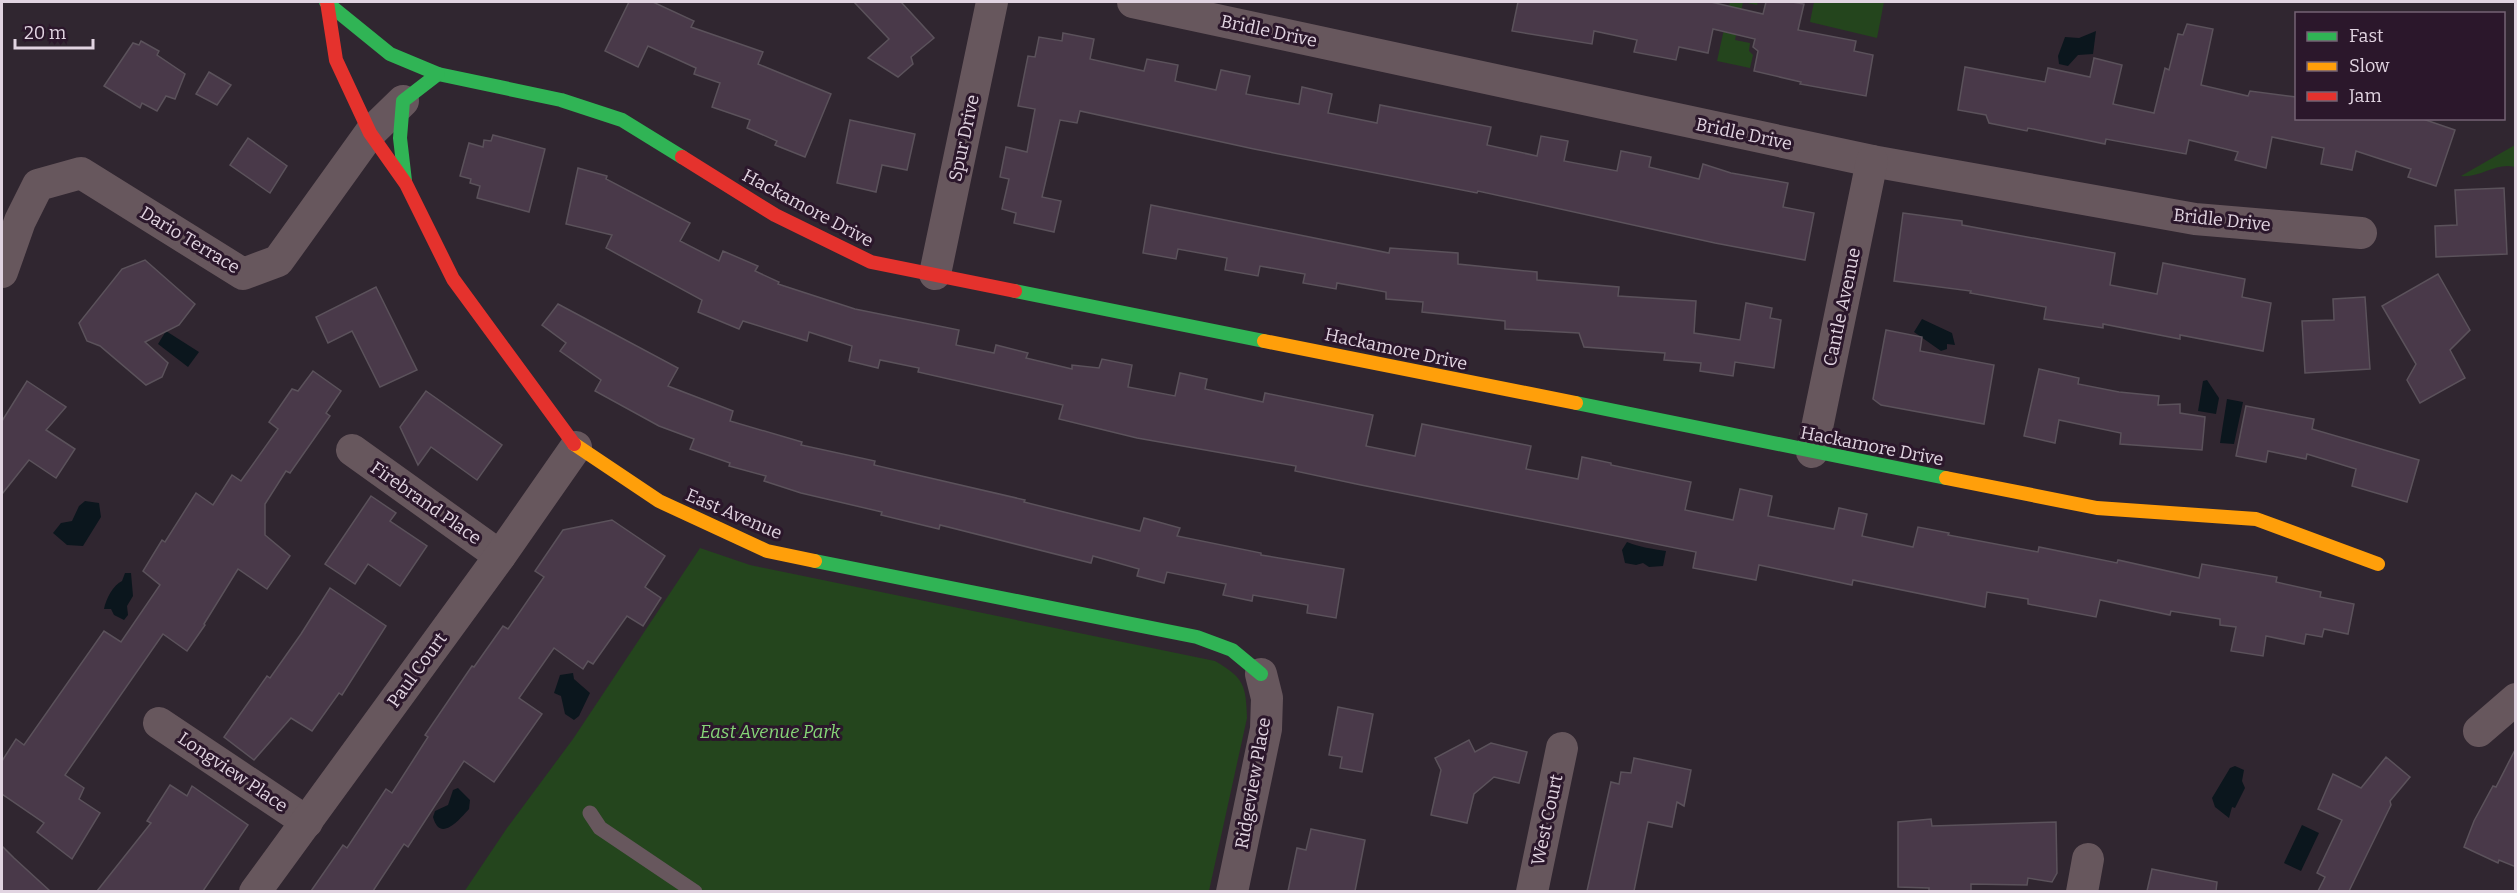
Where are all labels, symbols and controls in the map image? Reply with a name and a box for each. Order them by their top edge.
street label: Bridle Drive [1219,10,1319,52]
scale bar [15,12,93,50]
legend [2295,12,2505,120]
text: 20 m [24,22,66,44]
text: Fast [2349,25,2384,47]
text: Slow [2349,55,2390,77]
text: Jam [2348,85,2382,107]
street label: Spur Drive [944,93,984,183]
street label: Bridle Drive [1694,113,1794,155]
street label: Hackamore Drive [739,164,877,252]
street label: Dario Terrace [136,202,244,278]
street label: Bridle Drive [2172,204,2272,236]
street label: Cantle Avenue [1819,246,1865,368]
street label: Hackamore Drive [1323,323,1469,375]
street label: Hackamore Drive [1799,421,1945,471]
street label: Firebrand Place [366,457,486,549]
street label: East Avenue [682,484,786,544]
street label: Paul Court [382,628,452,712]
street label: Ridgeview Place [1231,715,1275,851]
park label: East Avenue Park [700,721,840,743]
street label: Longview Place [174,727,292,817]
street label: West Court [1527,772,1568,868]

